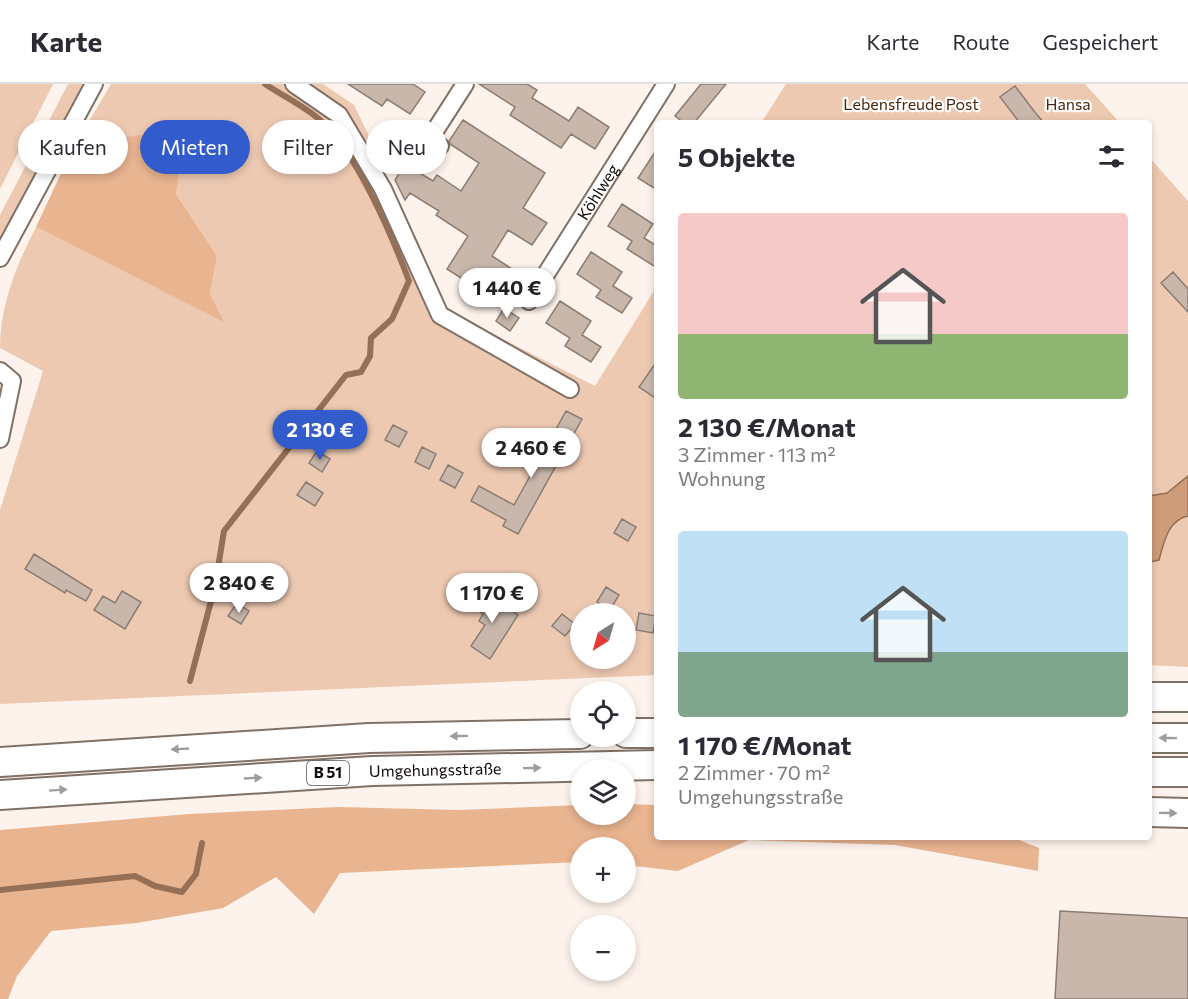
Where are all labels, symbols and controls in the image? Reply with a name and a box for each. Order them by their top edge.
text: Karte [30,24,102,58]
text: Karte [866,29,919,54]
text: Route [952,29,1010,54]
text: Gespeichert [1043,29,1158,54]
park label: Lebensfreude Post [843,94,979,113]
park label: Hansa [1045,94,1091,113]
chip: Kaufen [18,120,128,174]
chip: Mieten [140,120,250,174]
chip: Filter [262,120,354,174]
chip: Neu [366,120,447,174]
icon: filters [1095,140,1128,173]
text: 5 Objekte [678,141,795,172]
street label: Köhlweg [573,160,622,223]
icon: home [849,252,957,360]
pin: 1 440 € [452,268,562,319]
text: 1 440 € [473,275,541,299]
pin: 2 130 € [265,410,375,461]
text: 2 130 €/Monat [678,411,856,442]
text: 2 130 € [286,417,354,441]
pin: 2 460 € [476,428,586,479]
text: 2 460 € [496,435,567,459]
text: 3 Zimmer · 113 m² [678,442,835,466]
text: Wohnung [678,466,765,490]
pin: 2 840 € [184,563,294,614]
text: 2 840 € [203,570,275,594]
icon: home [849,570,957,678]
pin: 1 170 € [437,573,547,624]
text: 1 170 € [460,580,524,604]
north arrow [570,603,636,669]
map controls [570,603,636,981]
button: locate [570,681,636,747]
text: 1 170 €/Monat [678,729,852,760]
one-way arrow [450,732,469,741]
one-way arrow [1159,733,1178,743]
one-way arrow [171,745,190,754]
street label: Umgehungsstraße [369,758,502,780]
button: layers [570,759,636,825]
text: 2 Zimmer · 70 m² [678,760,830,784]
road number: B 51 [307,761,349,785]
one-way arrow [522,763,541,773]
one-way arrow [243,773,262,783]
text: Umgehungsstraße [678,784,843,808]
one-way arrow [49,785,68,794]
one-way arrow [1159,808,1178,817]
button: + [570,837,636,903]
button: − [570,915,636,981]

